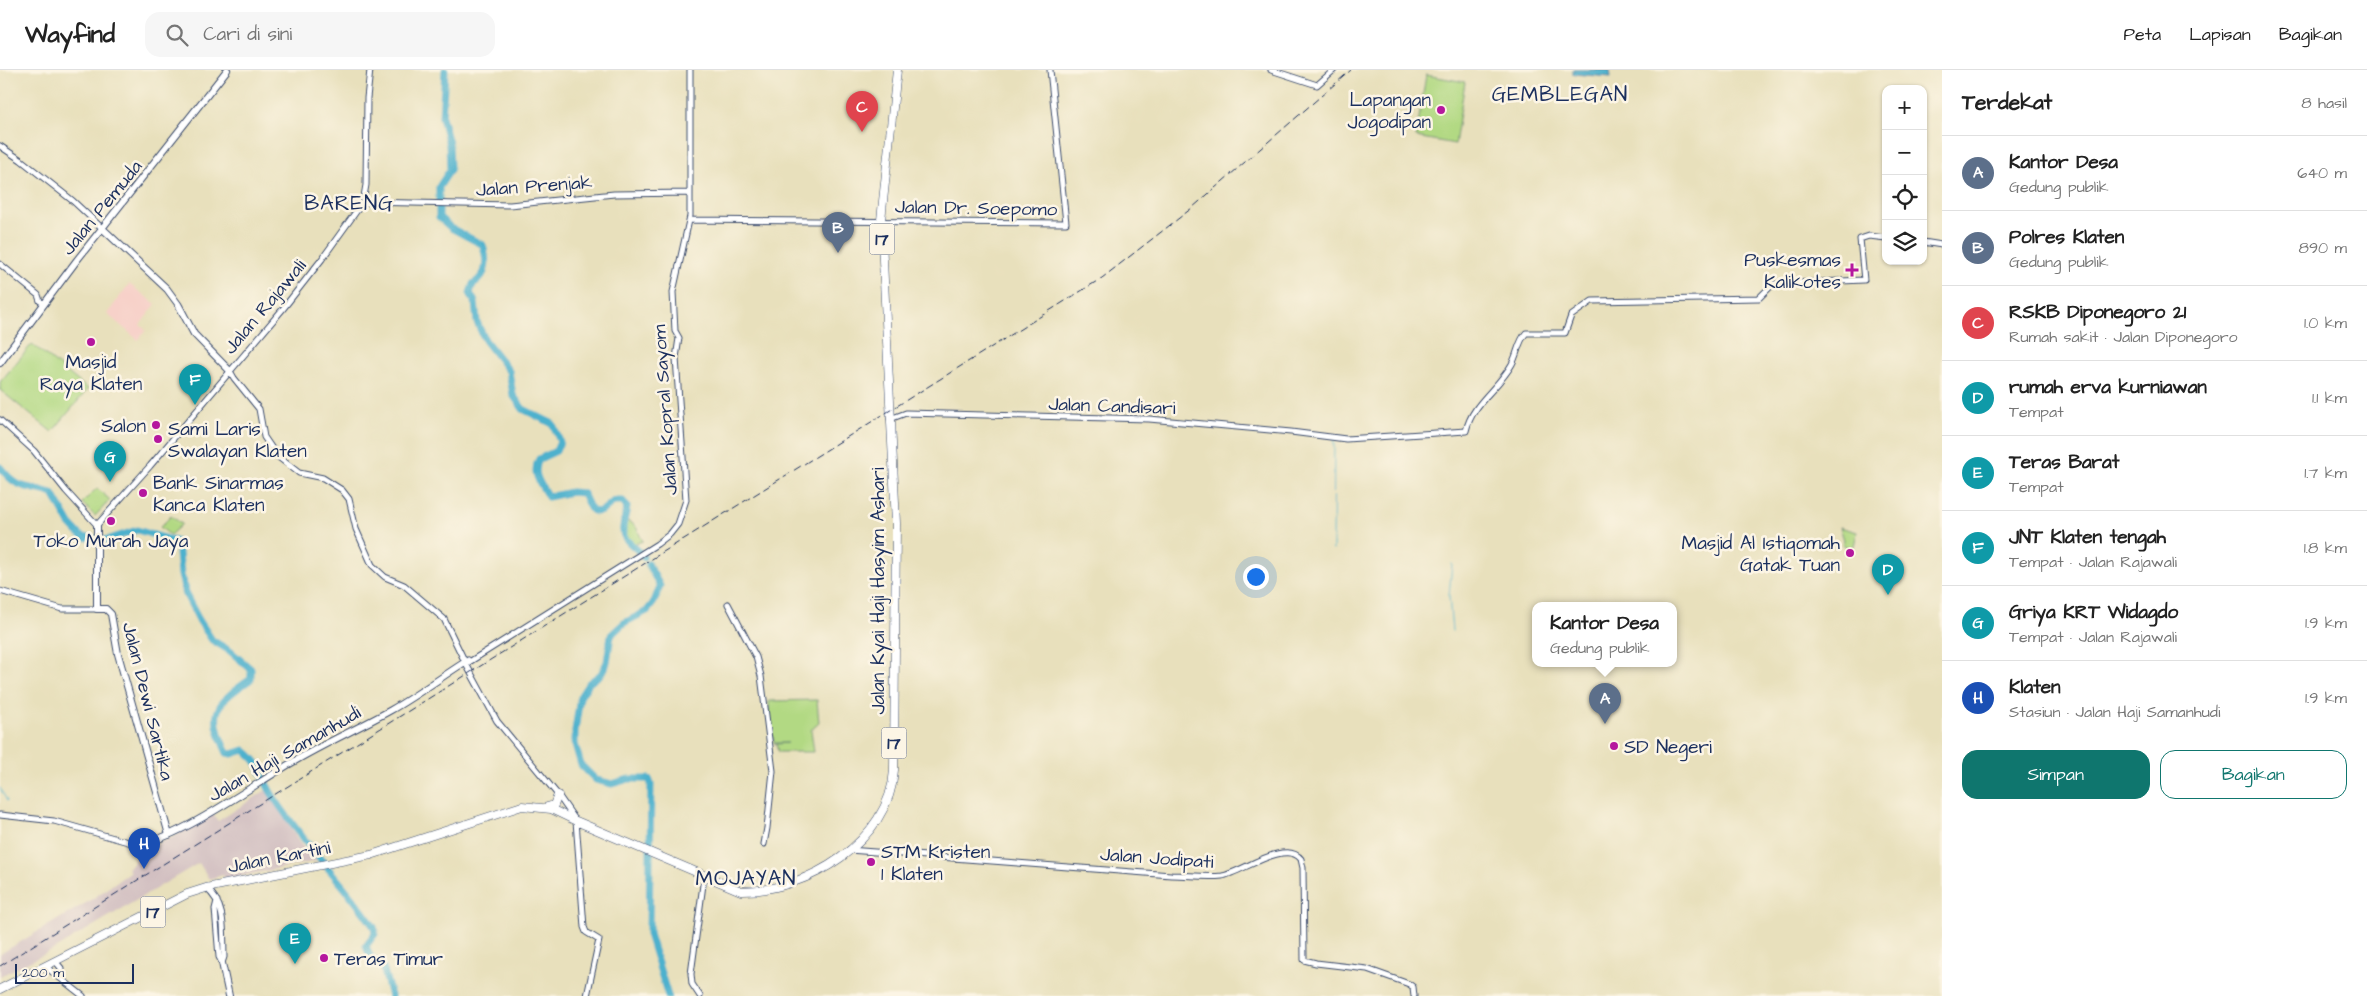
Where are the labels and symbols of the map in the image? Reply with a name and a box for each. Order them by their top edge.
district label: GEMBLEGAN [1492,80,1628,109]
place label: Lapangan Jogodipan [1347,87,1431,137]
pin: C [846,91,878,132]
marker: Lapangan Jogodipan [1435,104,1447,116]
street label: Jalan Pemuda [55,154,149,261]
street label: Jalan Prenjak [475,169,594,204]
district label: BARENG [304,189,394,218]
street label: Jalan Dr. Soepomo [895,194,1058,223]
pin: B [822,212,854,253]
road number: 17 [870,223,894,254]
place label: Puskesmas Kalikotes [1744,247,1841,296]
street label: Jalan Rajawali [217,254,313,360]
marker: Puskesmas Kalikotes [1845,263,1859,277]
street label: Jalan Kopral Sayom [646,323,686,496]
marker: Masjid Raya Klaten [85,336,97,348]
place label: Masjid Raya Klaten [40,349,142,399]
pin: F [179,364,211,405]
street label: Jalan Candisari [1048,391,1176,422]
place label: Salon [101,413,146,440]
place label: Sami Laris Swalayan Klaten [168,416,307,466]
marker: Salon [150,419,162,431]
marker: Sami Laris Swalayan Klaten [152,433,164,445]
pin: G [94,441,126,482]
street label: Jalan Kyai Haji Hasyim Ashari [865,467,893,715]
place label: Bank Sinarmas Kanca Klaten [153,470,284,519]
marker: Bank Sinarmas Kanca Klaten [137,487,149,499]
marker: Toko Murah Jaya [105,515,117,527]
place label: Toko Murah Jaya [34,528,189,556]
place label: Masjid Al Istiqomah Gatak Tuan [1681,530,1841,579]
marker: Masjid Al Istiqomah Gatak Tuan [1844,547,1856,559]
pin: D [1872,554,1904,595]
your location [1243,564,1269,590]
street label: Jalan Dewi Sartika [115,619,180,784]
pin: A [1589,683,1621,724]
street label: Jalan Haji Samanhudi [204,700,366,809]
road number: 17 [882,728,906,758]
place label: SD Negeri [1624,734,1712,762]
marker: SD Negeri [1608,740,1620,752]
pin: H [128,828,160,869]
street label: Jalan Kartini [226,834,333,881]
place label: STM Kristen 1 Klaten [881,839,990,888]
street label: Jalan Jodipati [1099,841,1215,876]
marker: STM Kristen 1 Klaten [865,856,877,868]
district label: MOJAYAN [696,864,796,893]
road number: 17 [140,896,166,928]
pin: E [279,923,311,964]
place label: Teras Timur [334,946,444,973]
marker: Teras Timur [318,952,330,964]
scale bar [15,961,134,984]

